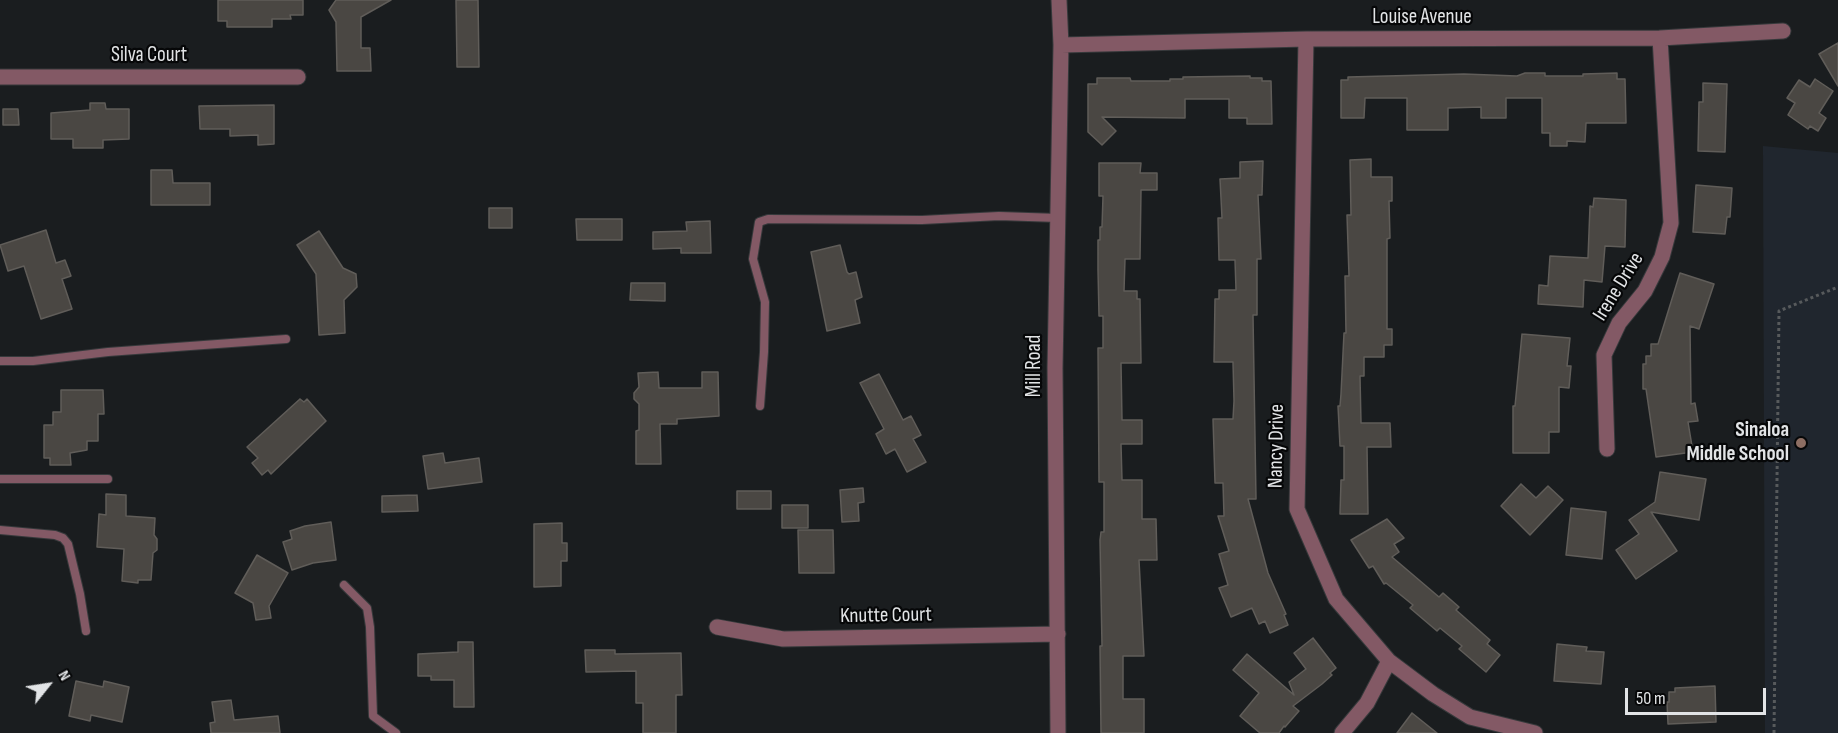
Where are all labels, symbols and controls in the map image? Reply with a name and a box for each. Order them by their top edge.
street label: Louise Avenue [1372,5,1472,31]
street label: Silva Court [111,43,187,69]
street label: Irene Drive [1588,248,1650,326]
street label: Mill Road [1022,335,1048,397]
street label: Nancy Drive [1264,404,1290,488]
place label: Sinaloa Middle School [1686,418,1789,468]
marker: Sinaloa Middle School [1794,436,1808,450]
street label: Knutte Court [840,603,932,629]
north arrow [18,655,78,715]
text: N [54,667,74,684]
scale bar [1628,676,1769,714]
text: 50 m [1636,688,1666,709]

